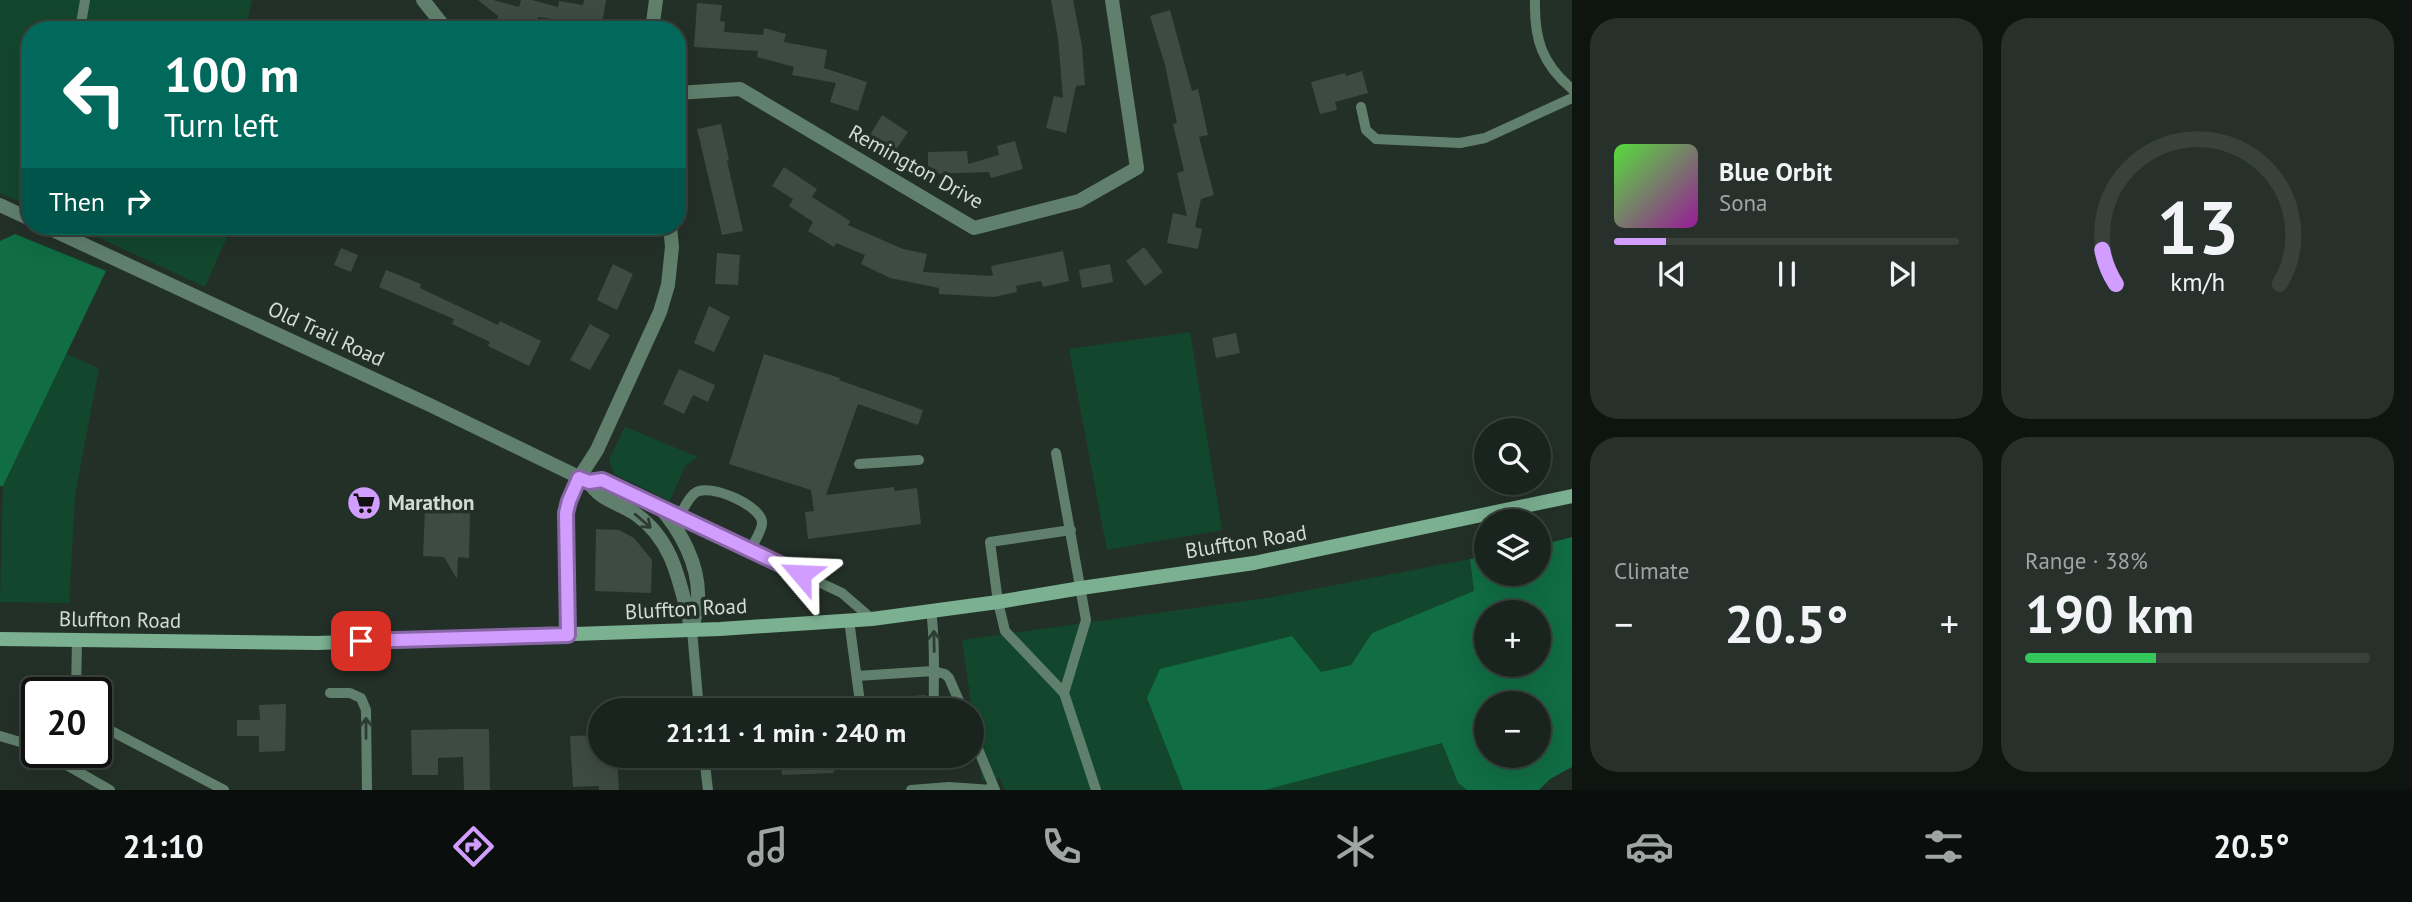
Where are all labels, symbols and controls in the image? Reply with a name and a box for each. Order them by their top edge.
text: 100 m [164,42,299,106]
icon: left [49,49,140,140]
text: Turn left [164,104,279,146]
street label: Remington Drive [844,118,988,215]
text: Blue Orbit [1719,155,1832,188]
text: 13 [2156,181,2239,275]
icon: right [119,182,157,220]
text: Then [49,185,105,218]
text: Sona [1719,188,1768,217]
icon: previous [1653,255,1691,293]
icon: pause [1768,255,1806,293]
icon: next [1883,255,1921,293]
text: km/h [2170,266,2225,298]
street label: Old Trail Road [264,295,389,372]
map controls [1474,418,1551,768]
button: search [1474,418,1551,495]
supermarket icon: Marathon [345,484,383,522]
place label: Marathon [388,489,475,516]
button: layers [1474,509,1551,586]
one-way arrow [634,513,652,529]
street label: Bluffton Road [1183,519,1309,564]
position arrow [764,537,838,611]
text: Range · 38% [2025,546,2148,575]
text: Climate [1614,556,1689,585]
text: 190 km [2025,580,2194,647]
text: 20.5° [1725,590,1848,657]
street label: Bluffton Road [624,592,748,625]
text: − [1614,599,1633,648]
text: + [1940,599,1959,648]
button: + [1474,600,1551,677]
street label: Bluffton Road [59,605,181,634]
pin [331,611,391,671]
icon: arrive [342,622,380,660]
one-way arrow [927,630,941,653]
speed limit sign: 20 [21,677,112,768]
button: − [1474,691,1551,768]
one-way arrow [360,716,373,739]
text: 21:11 · 1 min · 240 m [666,716,906,749]
icon: directions [449,822,498,871]
icon: music [743,822,792,871]
icon: phone [1037,822,1086,871]
icon: climate [1331,822,1380,871]
icon: car [1625,822,1674,871]
icon: filters [1919,822,1968,871]
text: 21:10 [123,825,204,867]
text: 20.5° [2213,825,2289,867]

